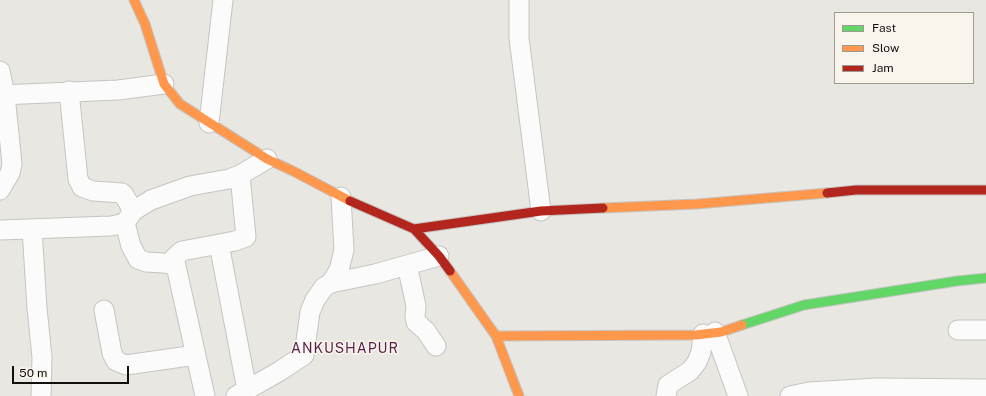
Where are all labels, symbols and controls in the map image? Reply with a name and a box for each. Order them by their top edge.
legend [834,12,974,84]
text: Fast [872,21,896,35]
text: Slow [872,41,899,55]
text: Jam [872,61,894,75]
district label: ANKUSHAPUR [291,341,399,357]
scale bar [14,358,131,384]
text: 50 m [19,366,47,380]

